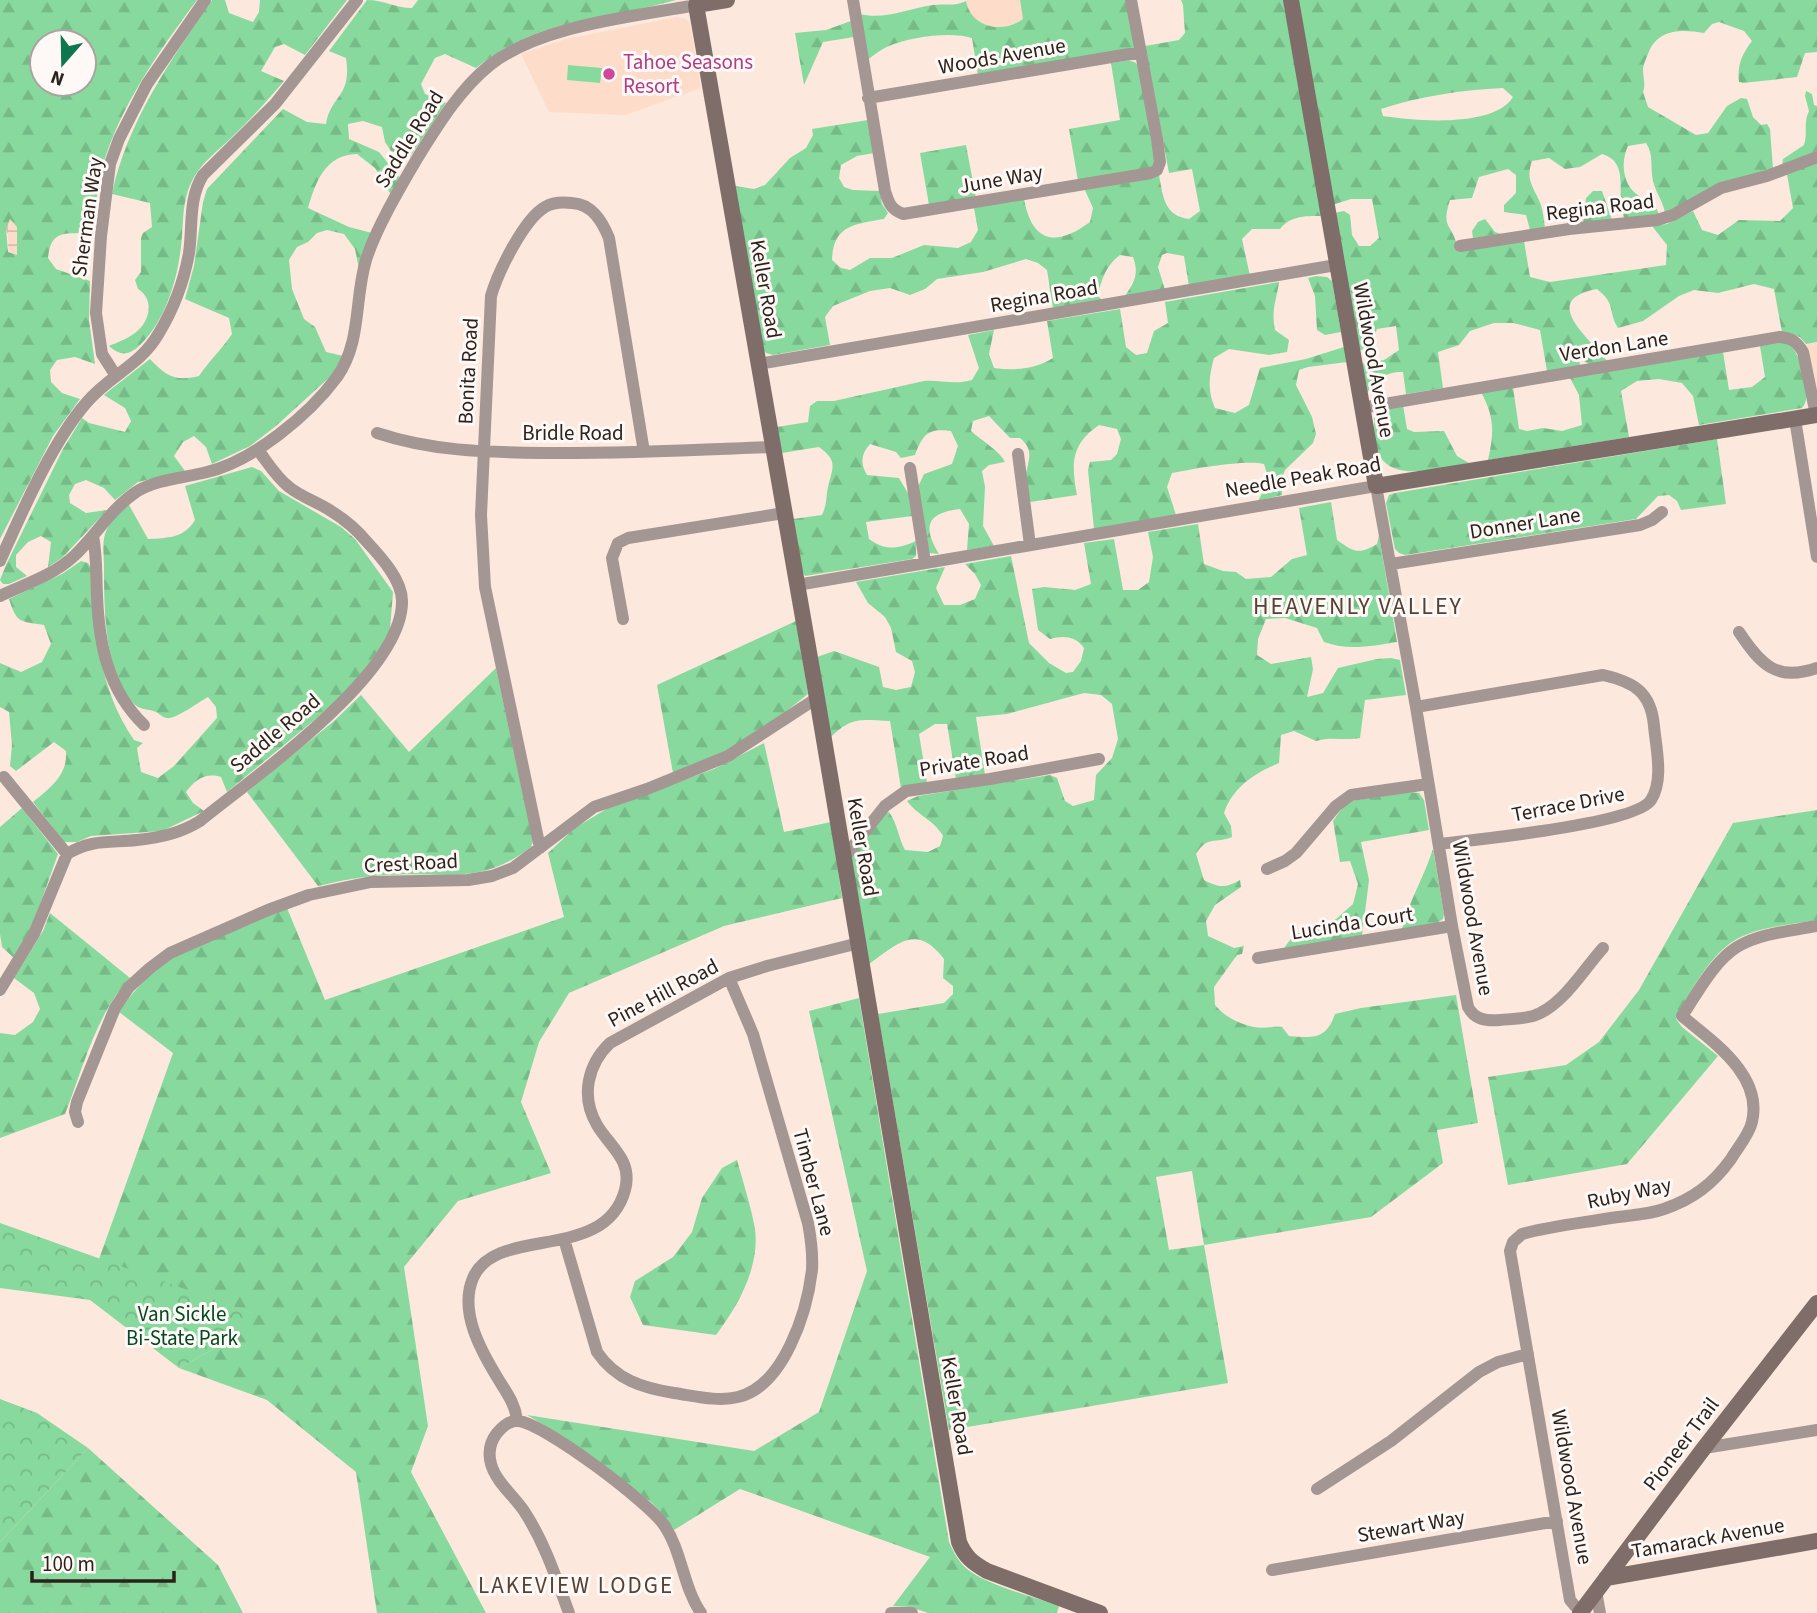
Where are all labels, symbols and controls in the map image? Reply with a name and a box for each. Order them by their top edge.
north arrow [28,28,98,98]
street label: Woods Avenue [936,30,1068,82]
place label: Tahoe Seasons Resort [623,47,753,101]
text: N [47,63,68,92]
marker: Tahoe Seasons Resort [601,66,617,82]
street label: Saddle Road [367,84,451,194]
street label: Sherman Way [64,155,110,279]
street label: June Way [957,157,1045,201]
street label: Regina Road [1544,185,1656,229]
street label: Keller Road [743,237,789,341]
street label: Regina Road [988,272,1100,320]
street label: Wildwood Avenue [1346,280,1402,440]
street label: Bonita Road [450,317,486,425]
street label: Verdon Lane [1558,323,1670,369]
street label: Bridle Road [522,418,624,448]
street label: Needle Peak Road [1223,449,1383,505]
street label: Donner Lane [1467,499,1583,547]
district label: HEAVENLY VALLEY [1253,589,1463,624]
street label: Saddle Road [223,686,327,780]
street label: Private Road [917,738,1031,784]
street label: Terrace Drive [1509,778,1627,830]
street label: Keller Road [840,795,886,899]
street label: Wildwood Avenue [1445,838,1501,998]
street label: Crest Road [363,846,459,880]
street label: Lucinda Court [1289,899,1415,947]
street label: Pine Hill Road [602,951,724,1035]
street label: Timber Lane [785,1125,843,1239]
street label: Ruby Way [1584,1169,1674,1217]
park label: Van Sickle Bi-State Park [126,1299,239,1353]
street label: Keller Road [934,1354,980,1458]
street label: Pioneer Trail [1636,1391,1726,1497]
street label: Wildwood Avenue [1544,1407,1600,1567]
street label: Stewart Way [1355,1502,1467,1550]
street label: Tamarack Avenue [1629,1510,1787,1566]
scale bar [32,1540,173,1584]
text: 100 m [42,1549,95,1579]
district label: LAKEVIEW LODGE [478,1569,674,1602]

